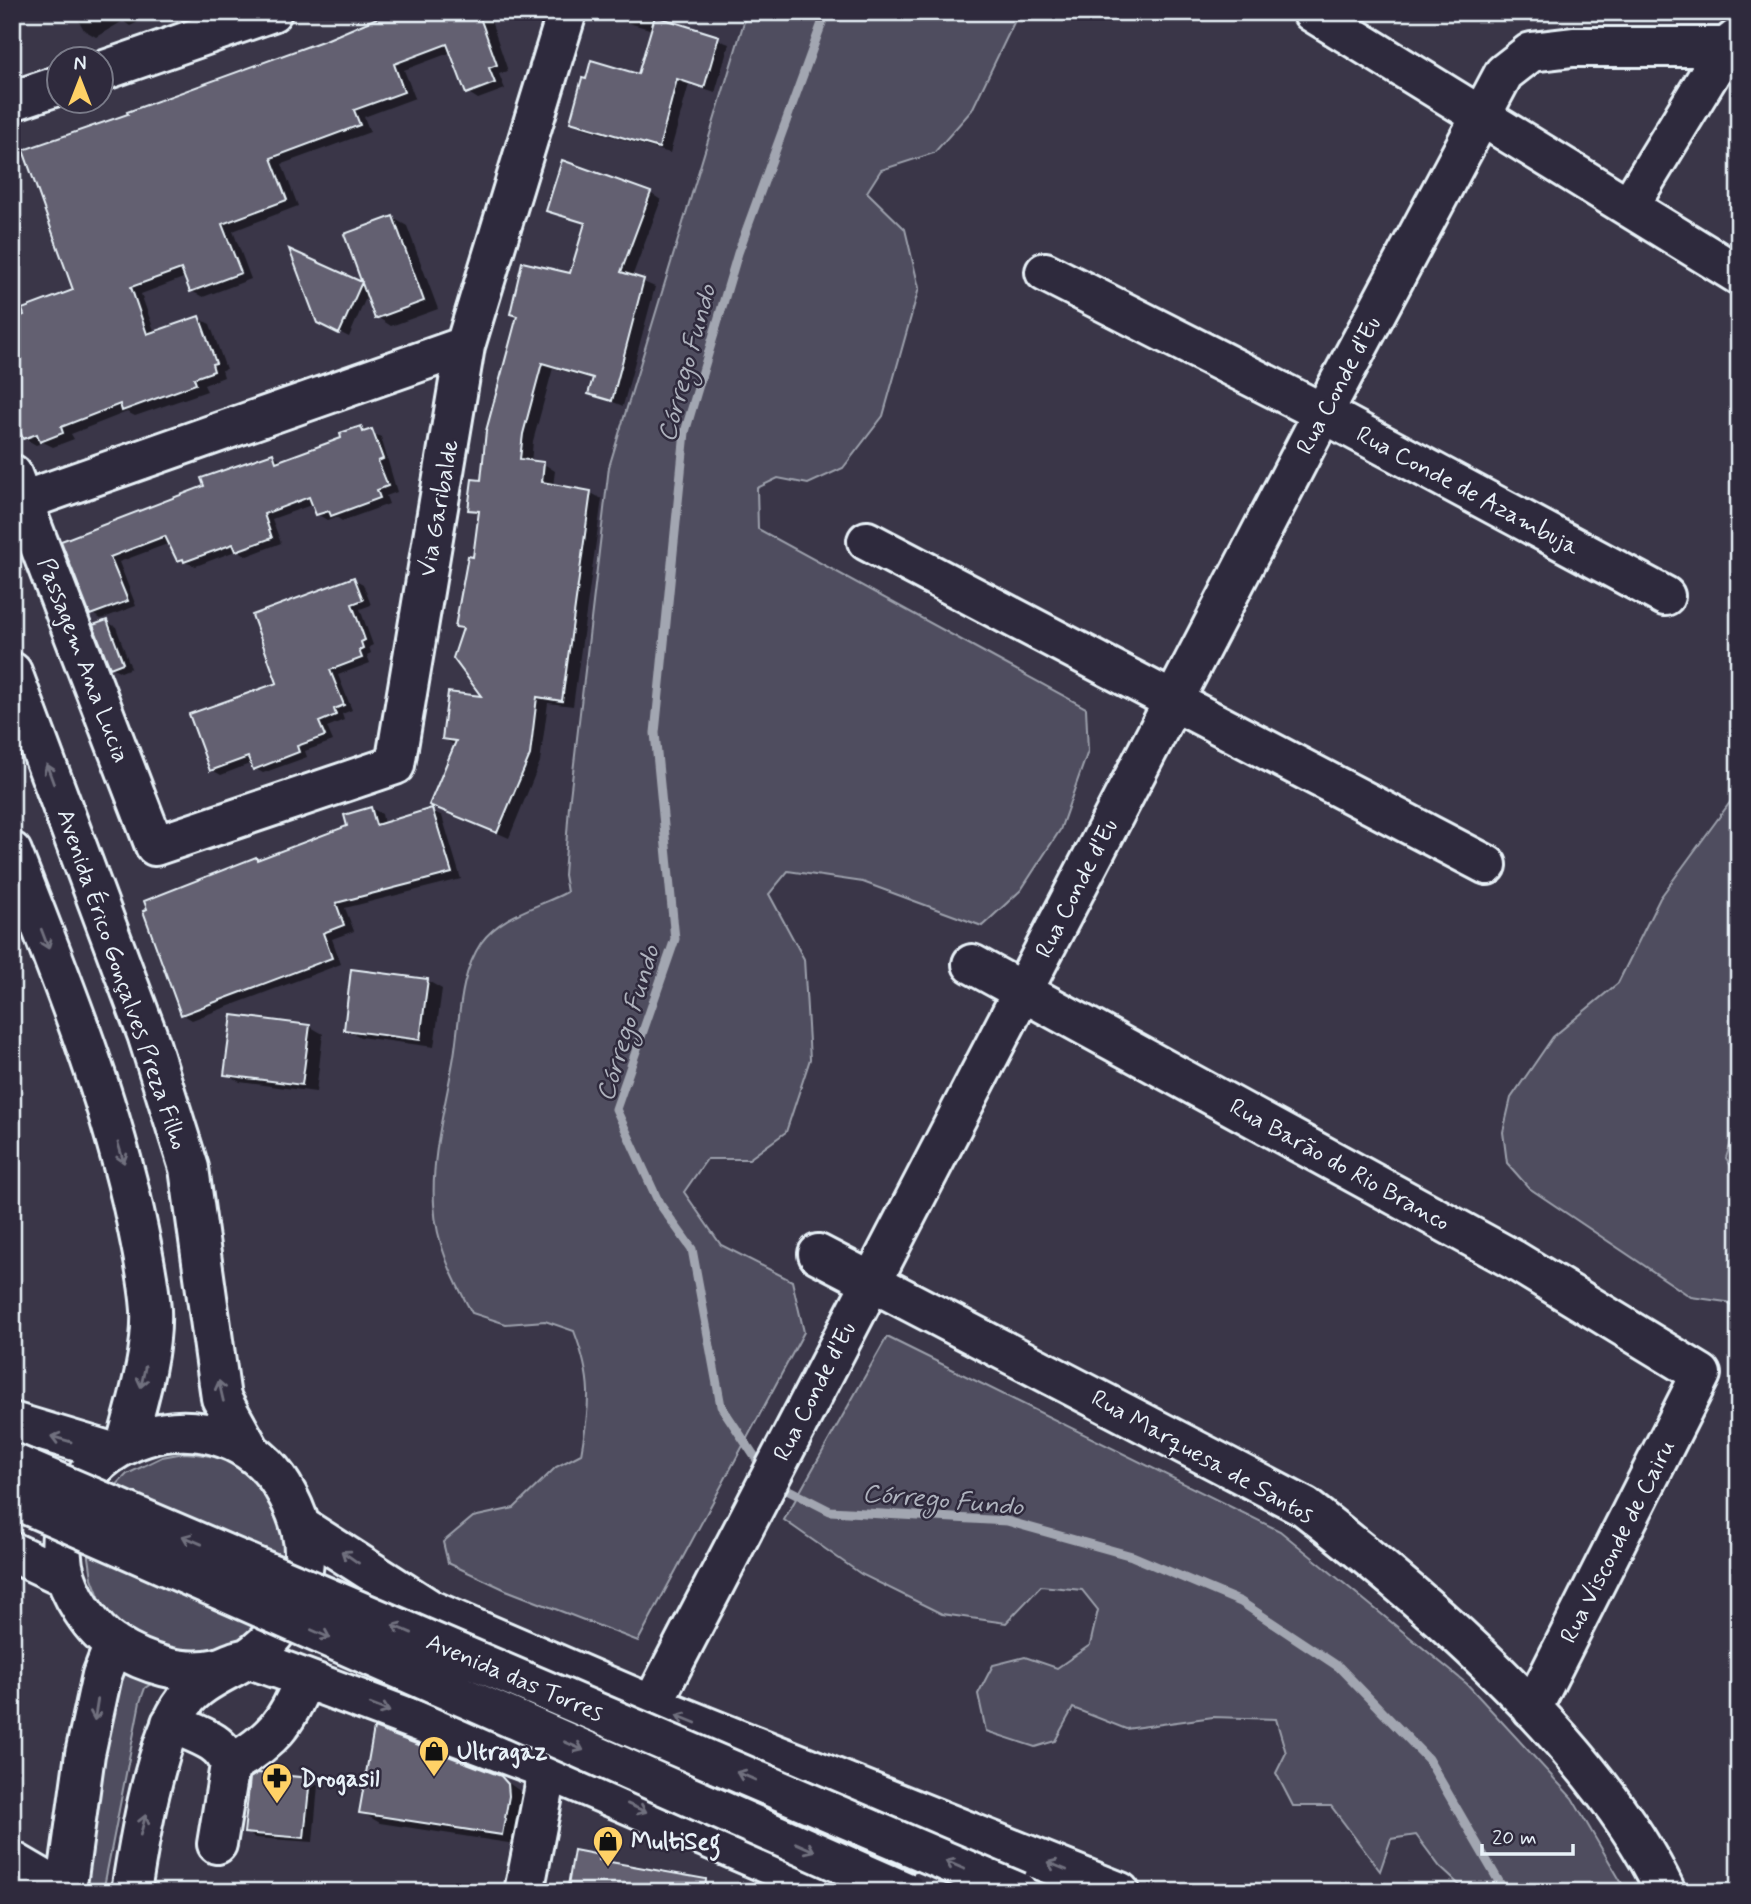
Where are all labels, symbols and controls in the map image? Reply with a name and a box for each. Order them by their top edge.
north arrow [46,46,116,116]
text: N [74,52,86,77]
water label: Córrego Fundo [651,280,727,446]
street label: Rua Conde d'Eu [1290,311,1389,460]
street label: Rua Conde de Azambuja [1351,419,1585,563]
street label: Via Garibalde [412,437,467,579]
street label: Passagem Ana Lucia [29,554,136,767]
one-way arrow [43,763,55,785]
street label: Avenida Érico Gonçalves Preza Filho [49,805,196,1154]
street label: Rua Conde d'Eu [1029,814,1126,964]
one-way arrow [40,927,53,949]
water label: Córrego Fundo [589,941,671,1106]
street label: Rua Barão do Rio Branco [1224,1092,1455,1239]
one-way arrow [115,1142,128,1164]
street label: Rua Conde d'Eu [767,1317,864,1467]
one-way arrow [135,1365,149,1388]
one-way arrow [214,1381,227,1403]
street label: Rua Marquesa de Santos [1085,1383,1319,1531]
one-way arrow [51,1432,73,1445]
street label: Rua Visconde de Cairu [1554,1435,1683,1649]
water label: Córrego Fundo [861,1477,1026,1527]
one-way arrow [182,1533,204,1546]
one-way arrow [340,1550,360,1564]
one-way arrow [391,1622,413,1635]
street label: Avenida das Torres [421,1627,608,1730]
one-way arrow [310,1628,332,1641]
one-way arrow [89,1698,102,1721]
one-way arrow [368,1702,390,1715]
one-way arrow [676,1711,698,1724]
shop icon: Ultragaz [417,1734,451,1778]
place label: Ultragaz [457,1737,548,1769]
one-way arrow [563,1740,585,1753]
pharmacy icon: Drogasil [260,1761,294,1805]
place label: Drogasil [300,1764,380,1796]
one-way arrow [736,1769,757,1782]
one-way arrow [626,1802,648,1815]
scale bar [1482,1813,1572,1857]
one-way arrow [137,1814,150,1837]
shop icon: MultiSeg [591,1824,625,1868]
text: 20 m [1492,1824,1537,1852]
place label: MultiSeg [631,1827,721,1861]
one-way arrow [794,1841,815,1854]
one-way arrow [945,1858,967,1871]
one-way arrow [1046,1859,1068,1872]

